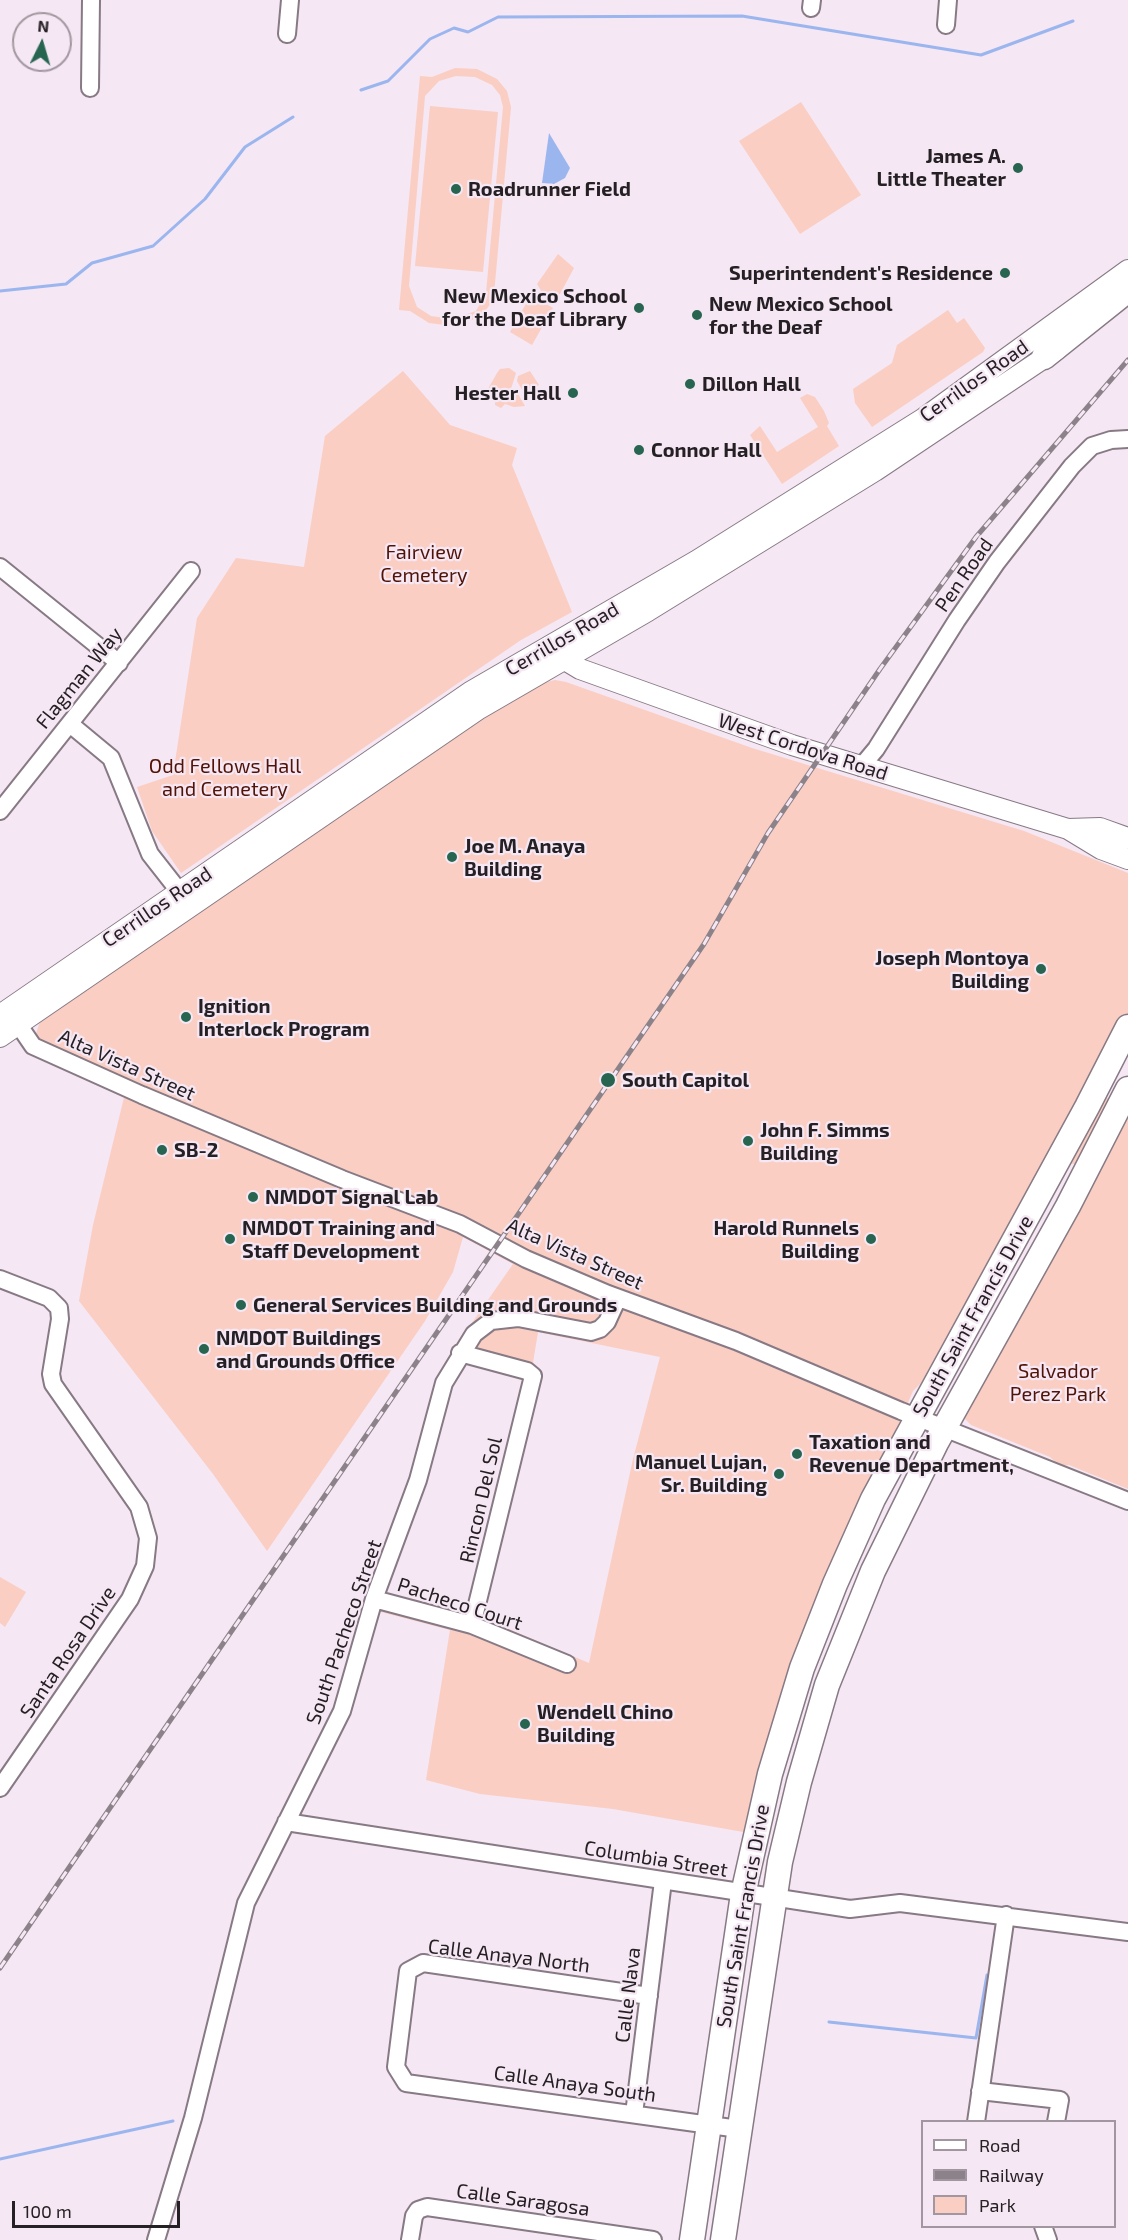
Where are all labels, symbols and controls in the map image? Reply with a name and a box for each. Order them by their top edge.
north arrow [12,12,72,72]
text: N [37,16,50,36]
place label: James A. Little Theater [876,144,1006,191]
marker: James A. Little Theater [1011,161,1025,175]
place label: Roadrunner Field [468,177,631,201]
marker: Roadrunner Field [449,182,463,196]
place label: Superintendent's Residence [729,261,993,285]
marker: Superintendent's Residence [998,266,1012,280]
place label: New Mexico School for the Deaf Library [442,284,627,331]
place label: New Mexico School for the Deaf [709,292,893,339]
marker: New Mexico School for the Deaf Library [632,301,646,315]
marker: New Mexico School for the Deaf [690,308,704,322]
street label: Cerrillos Road [915,335,1033,427]
place label: Dillon Hall [702,372,801,396]
marker: Dillon Hall [683,377,697,391]
place label: Hester Hall [455,381,561,405]
marker: Hester Hall [566,386,580,400]
place label: Connor Hall [651,438,762,462]
marker: Connor Hall [632,443,646,457]
street label: Pen Road [930,533,998,617]
park label: Fairview Cemetery [380,540,468,587]
street label: Cerrillos Road [501,597,623,681]
street label: Flagman Way [31,622,127,734]
street label: West Cordova Road [715,708,891,786]
park label: Odd Fellows Hall and Cemetery [149,754,301,801]
place label: Joe M. Anaya Building [464,834,585,881]
marker: Joe M. Anaya Building [445,850,459,864]
street label: Cerrillos Road [98,862,216,952]
place label: Joseph Montoya Building [875,946,1029,993]
marker: Joseph Montoya Building [1034,962,1048,976]
place label: Ignition Interlock Program [198,994,370,1041]
marker: Ignition Interlock Program [179,1010,193,1024]
street label: Alta Vista Street [55,1024,199,1106]
place label: South Capitol [622,1068,749,1092]
marker: South Capitol [599,1071,617,1089]
place label: John F. Simms Building [760,1118,890,1165]
marker: John F. Simms Building [741,1134,755,1148]
place label: SB-2 [174,1138,218,1162]
marker: SB-2 [155,1143,169,1157]
place label: NMDOT Signal Lab [265,1185,438,1209]
marker: NMDOT Signal Lab [246,1190,260,1204]
street label: South Saint Francis Drive [908,1211,1038,1421]
street label: Alta Vista Street [503,1213,647,1295]
place label: NMDOT Training and Staff Development [242,1216,435,1263]
place label: Harold Runnels Building [713,1216,859,1263]
marker: NMDOT Training and Staff Development [223,1232,237,1246]
marker: Harold Runnels Building [864,1232,878,1246]
place label: General Services Building and Grounds [253,1293,617,1317]
marker: General Services Building and Grounds [234,1298,248,1312]
place label: NMDOT Buildings and Grounds Office [216,1326,395,1373]
marker: NMDOT Buildings and Grounds Office [197,1342,211,1356]
park label: Salvador Perez Park [1010,1359,1106,1406]
place label: Taxation and Revenue Department, [809,1430,1014,1477]
street label: Rincon Del Sol [455,1434,507,1566]
marker: Taxation and Revenue Department, [790,1447,804,1461]
place label: Manuel Lujan, Sr. Building [635,1450,767,1497]
marker: Manuel Lujan, Sr. Building [772,1467,786,1481]
street label: South Pacheco Street [301,1537,387,1727]
street label: Pacheco Court [394,1572,526,1636]
street label: Santa Rosa Drive [15,1582,121,1722]
place label: Wendell Chino Building [537,1700,673,1747]
marker: Wendell Chino Building [518,1717,532,1731]
street label: South Saint Francis Drive [712,1802,774,2030]
street label: Columbia Street [583,1836,729,1882]
street label: Calle Anaya North [427,1934,591,1978]
street label: Calle Nava [610,1946,646,2044]
street label: Calle Anaya South [492,2061,658,2107]
legend [921,2120,1116,2228]
text: Road [979,2134,1020,2156]
text: Railway [979,2164,1044,2186]
street label: Calle Saragosa [455,2179,591,2221]
scale bar [15,2189,183,2227]
text: Park [979,2194,1016,2216]
text: 100 m [23,2200,72,2222]

